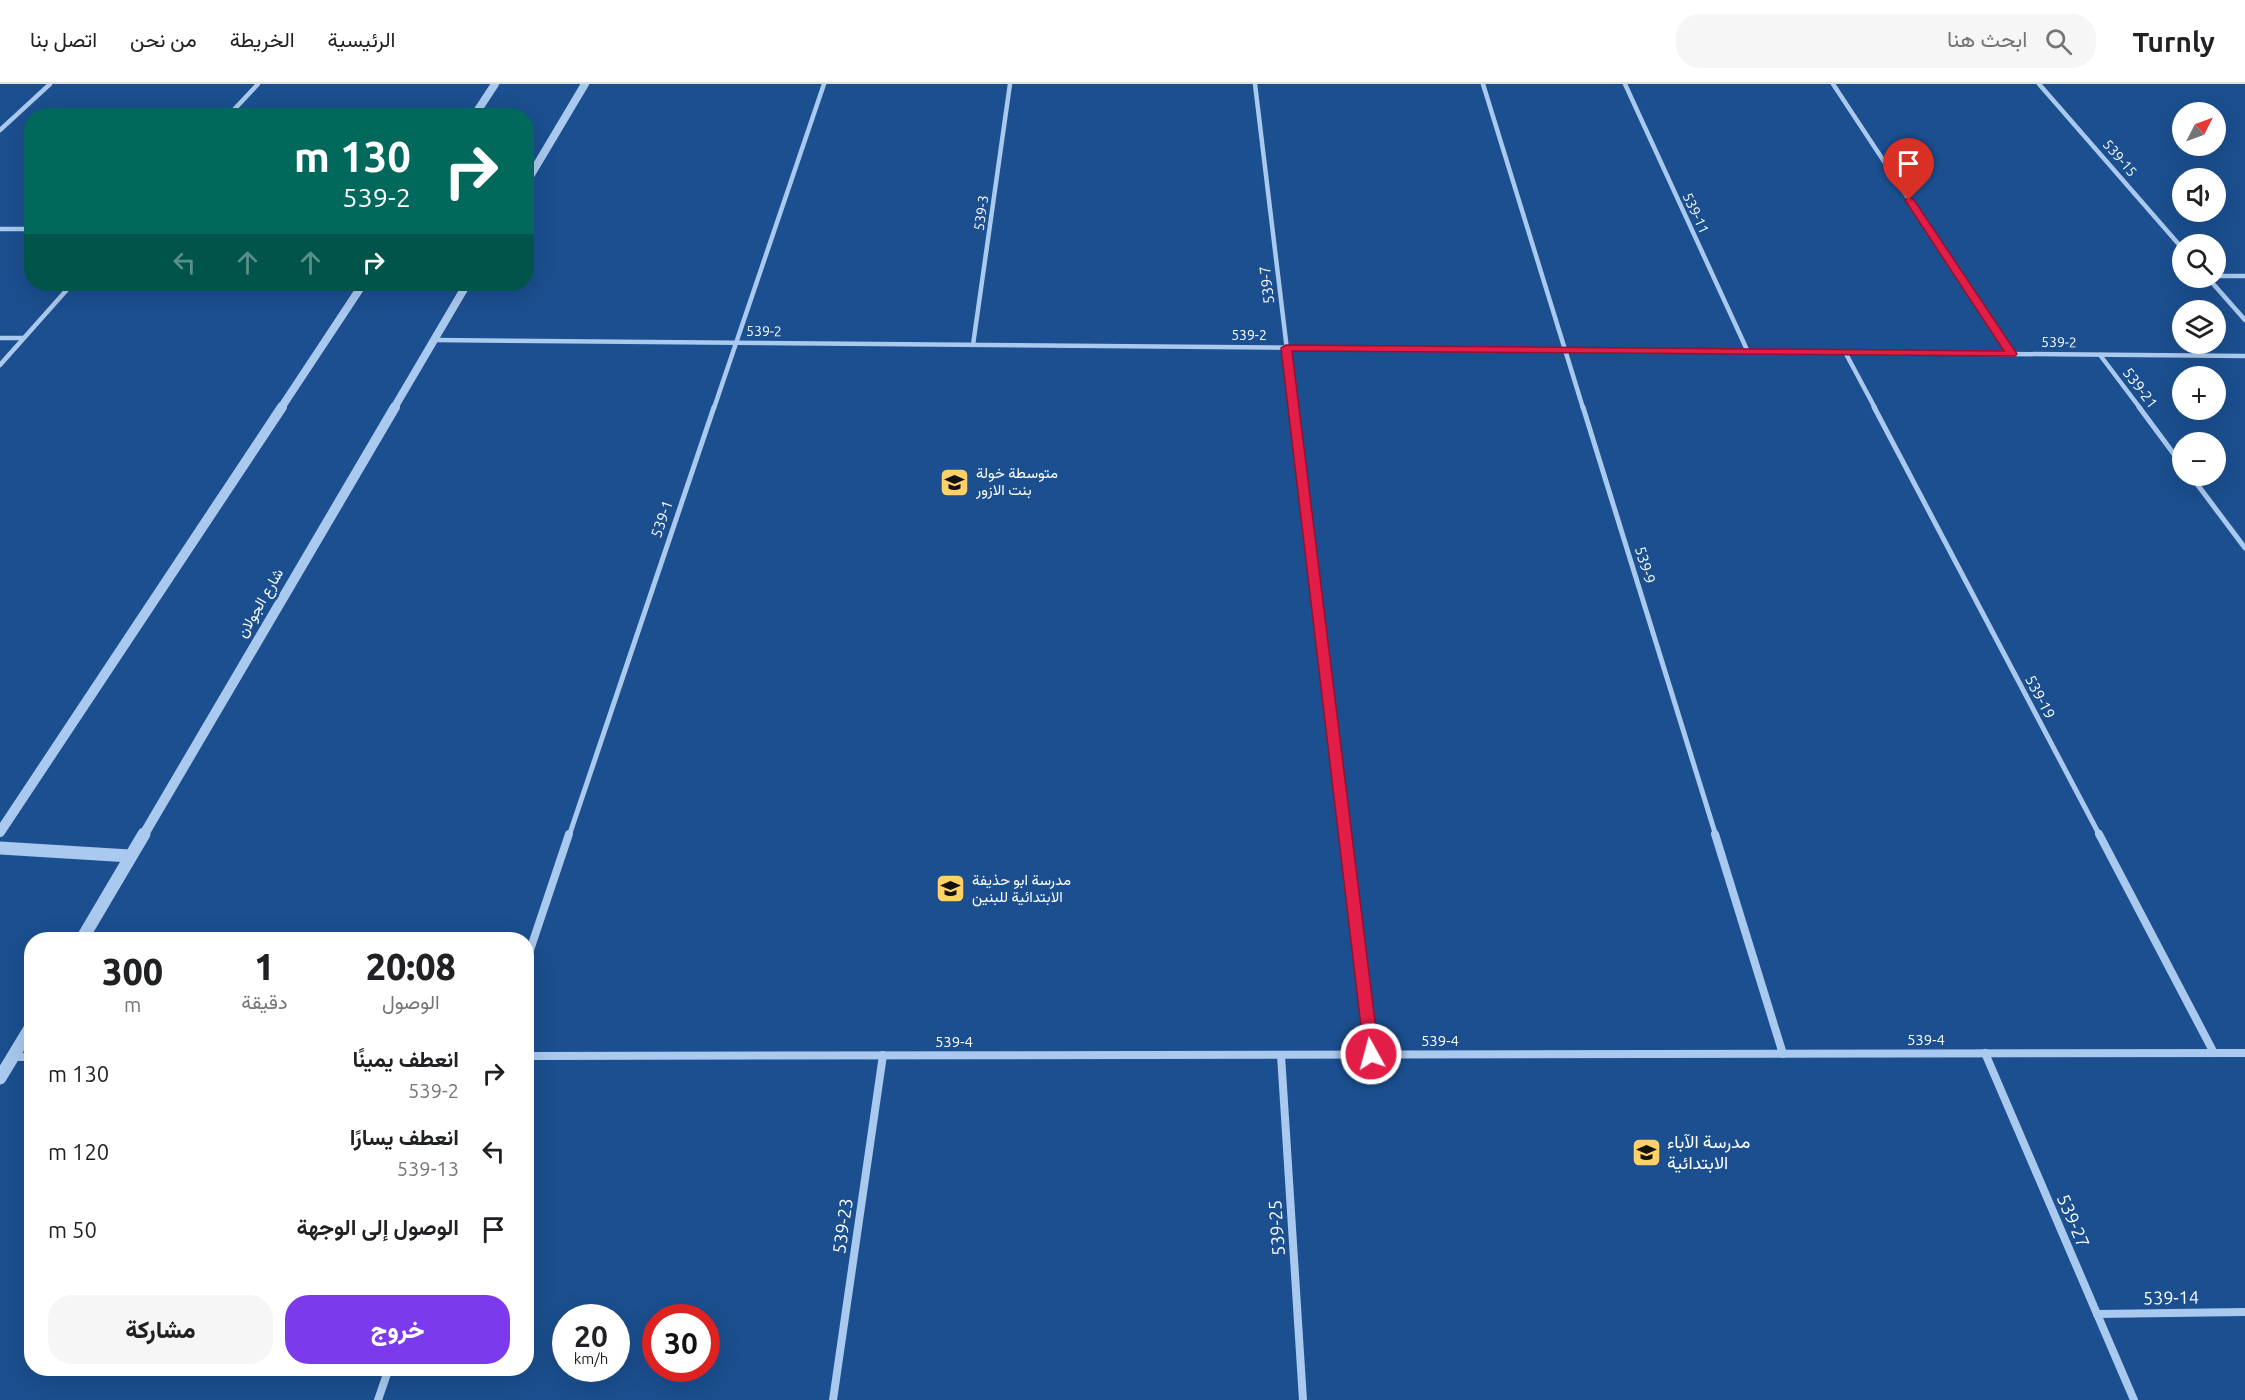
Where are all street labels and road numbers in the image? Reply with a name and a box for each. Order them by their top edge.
street label: 539-15 [2100,136,2140,180]
street label: 539-11 [1680,190,1712,236]
street label: 539-3 [971,194,991,232]
street label: 539-7 [1256,265,1277,305]
street label: 539-2 [746,323,782,339]
street label: 539-2 [1231,327,1267,343]
street label: 539-2 [2041,334,2077,350]
street label: 539-21 [2120,364,2161,411]
street label: 539-1 [647,498,676,540]
street label: 539-9 [1632,544,1659,586]
street label: شارع الجولان [233,565,289,642]
street label: 539-19 [2022,672,2059,721]
street label: 539-4 [1907,1031,1945,1048]
street label: 539-4 [1421,1032,1459,1049]
street label: 539-4 [935,1033,973,1050]
street label: 539-27 [2054,1191,2094,1250]
street label: 539-23 [828,1197,856,1255]
street label: 539-25 [1264,1199,1288,1257]
street label: 539-14 [2143,1287,2199,1307]

